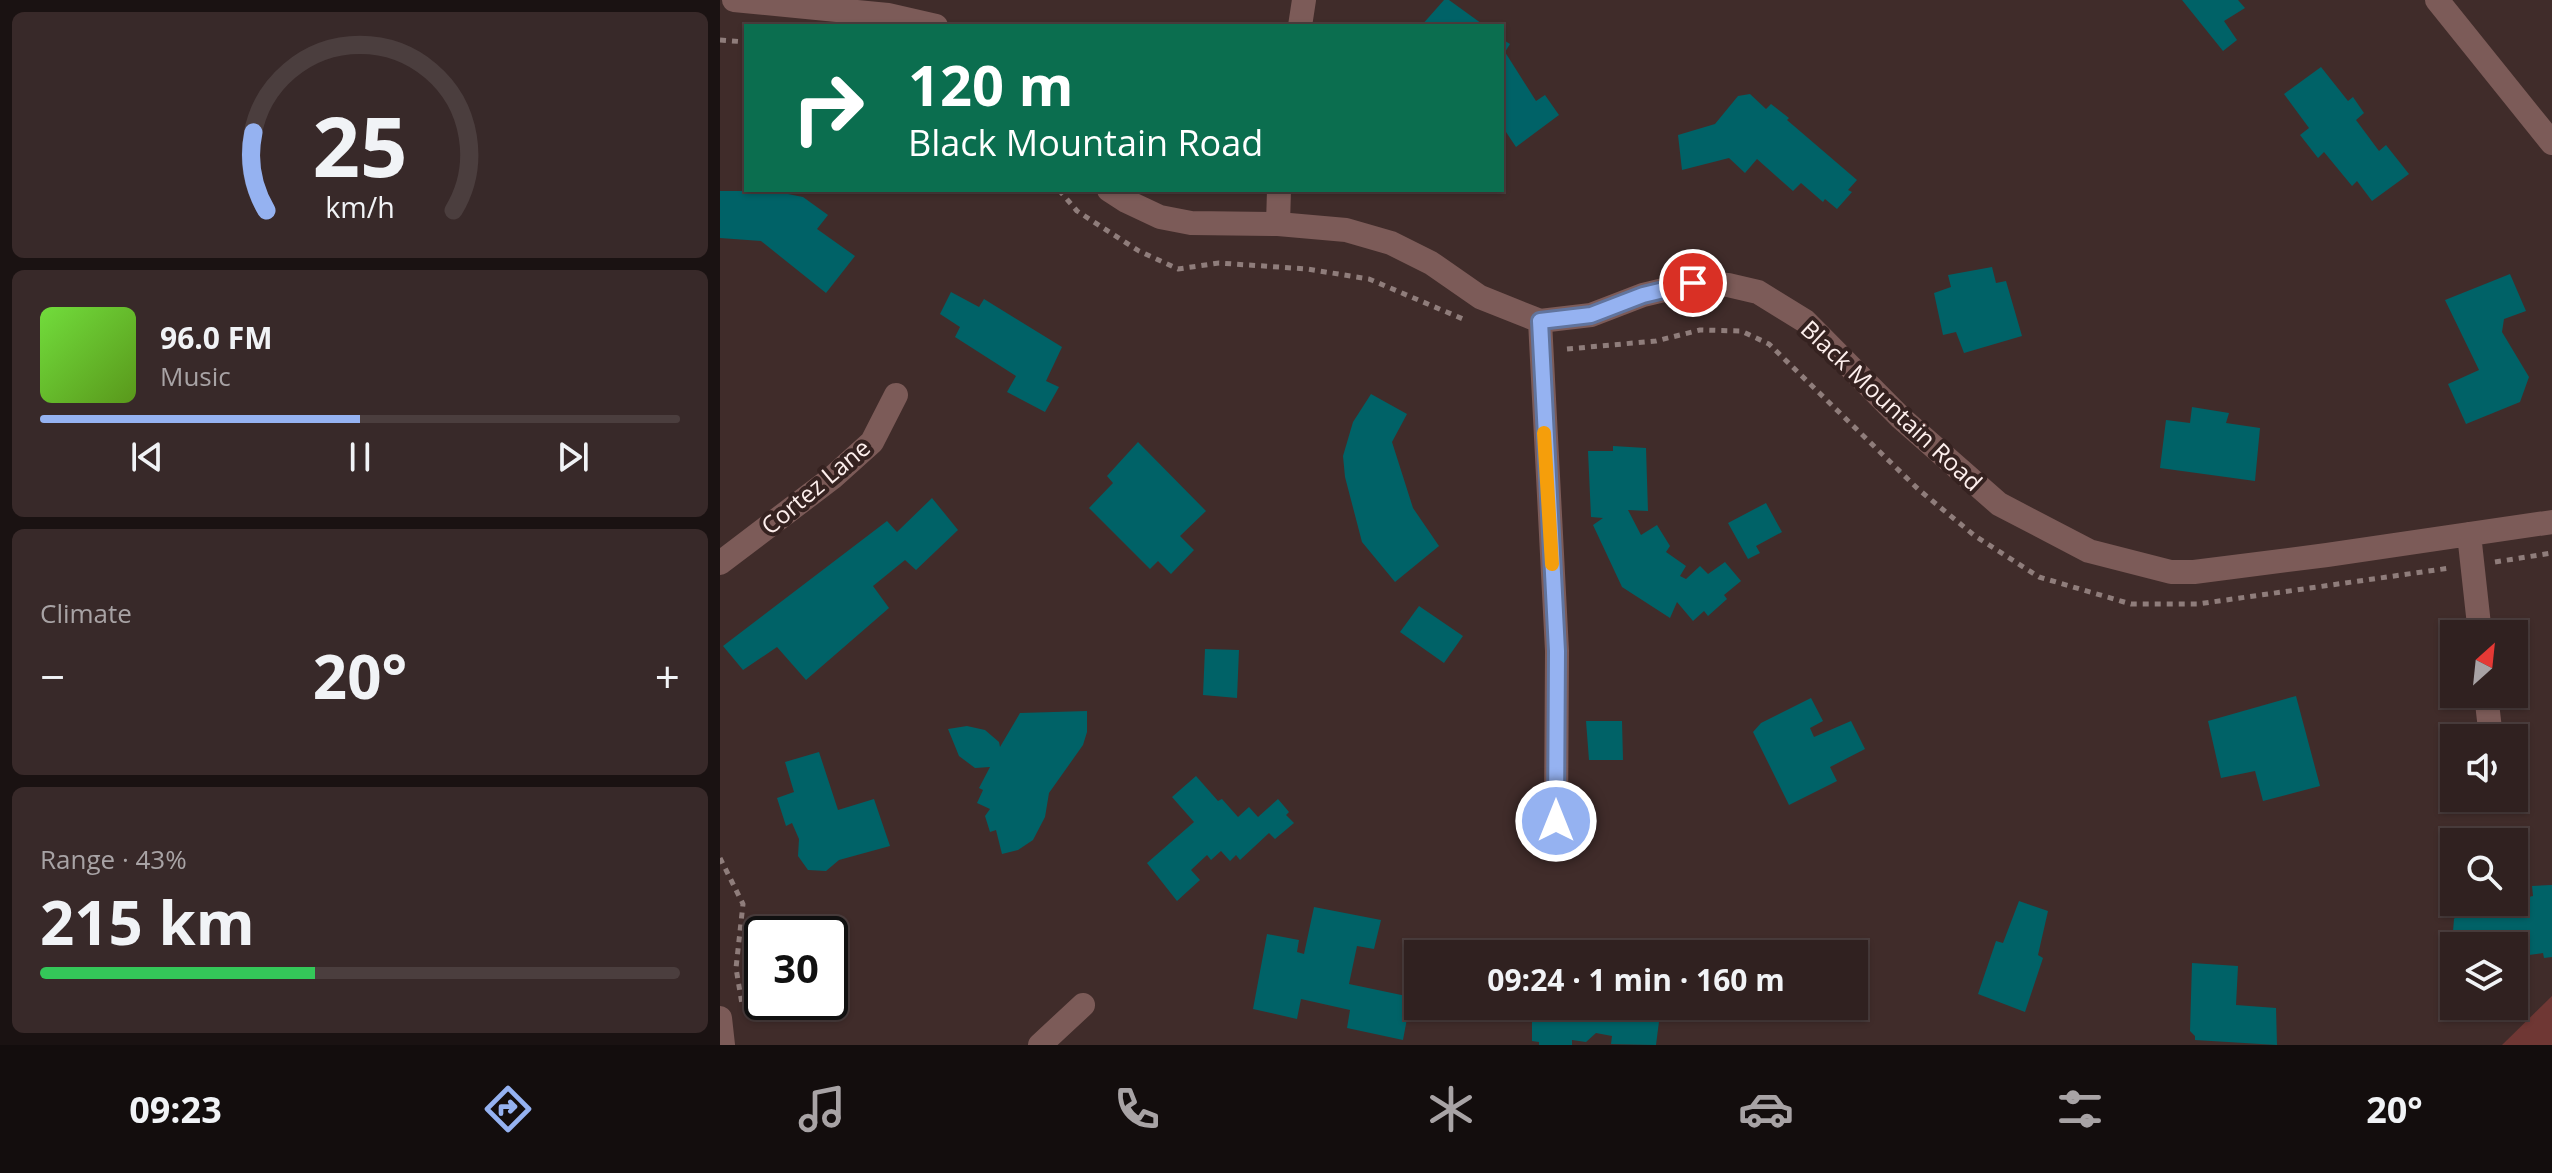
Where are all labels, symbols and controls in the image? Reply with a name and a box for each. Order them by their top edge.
text: 120 m [908,46,1074,122]
icon: right [776,56,880,160]
text: 25 [312,88,408,201]
text: Black Mountain Road [908,118,1263,167]
text: km/h [325,187,395,226]
pin [1659,249,1727,317]
icon: arrive [1671,261,1715,305]
street label: Black Mountain Road [1794,312,1990,498]
text: 96.0 FM [160,317,273,358]
text: Music [160,358,231,394]
street label: Cortez Lane [753,431,877,541]
icon: previous [125,435,169,479]
icon: pause [338,435,382,479]
icon: next [551,435,595,479]
text: Climate [40,595,132,631]
north arrow [2440,620,2528,708]
map controls [2440,620,2528,1020]
text: 20° [313,635,407,717]
text: − [40,646,65,706]
text: + [655,646,680,706]
button: sound [2440,724,2528,812]
position arrow [1514,779,1598,863]
button: search [2440,828,2528,916]
text: Range · 43% [40,841,187,877]
text: 215 km [40,881,255,963]
speed limit sign: 30 [744,916,848,1020]
button: layers [2440,932,2528,1020]
text: 09:24 · 1 min · 160 m [1487,959,1785,1000]
icon: directions [480,1081,536,1137]
icon: music [794,1081,850,1137]
icon: phone [1109,1081,1165,1137]
icon: climate [1423,1081,1479,1137]
icon: car [1738,1081,1794,1137]
icon: filters [2052,1081,2108,1137]
text: 09:23 [129,1085,222,1134]
text: 20° [2366,1085,2423,1134]

